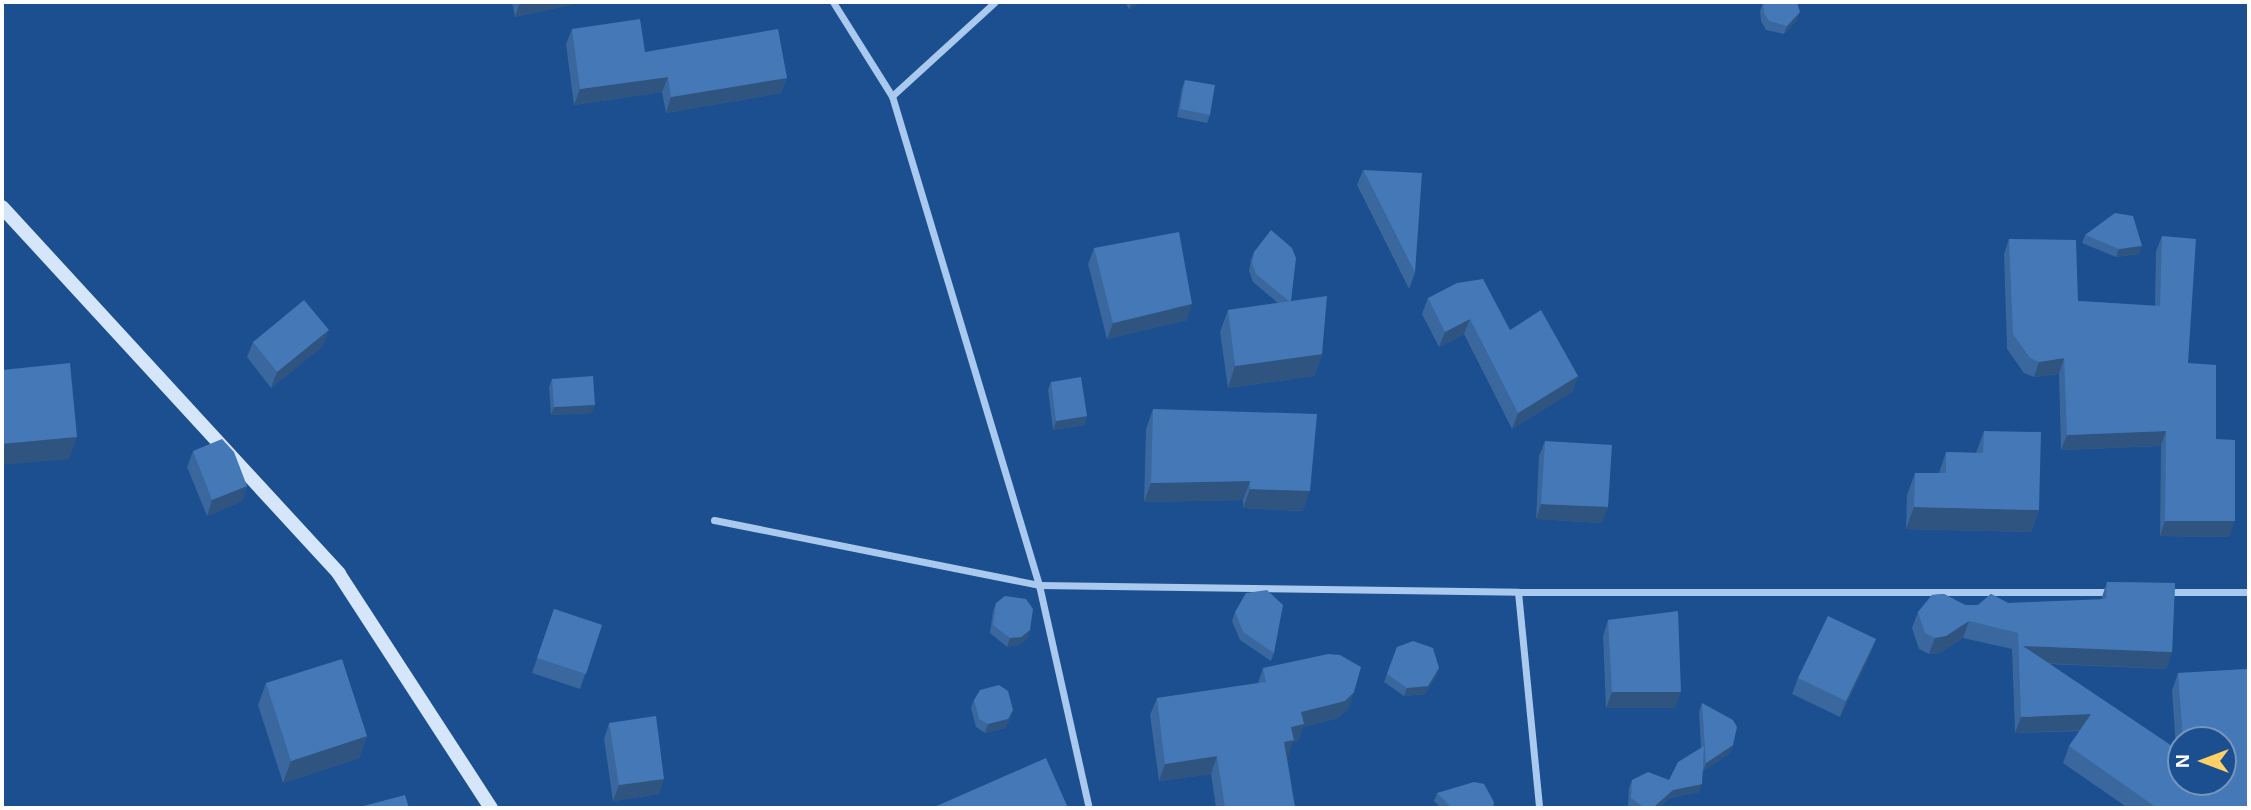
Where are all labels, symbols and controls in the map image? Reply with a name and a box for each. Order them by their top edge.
north arrow [2167,726,2237,796]
text: N [2172,754,2193,768]

